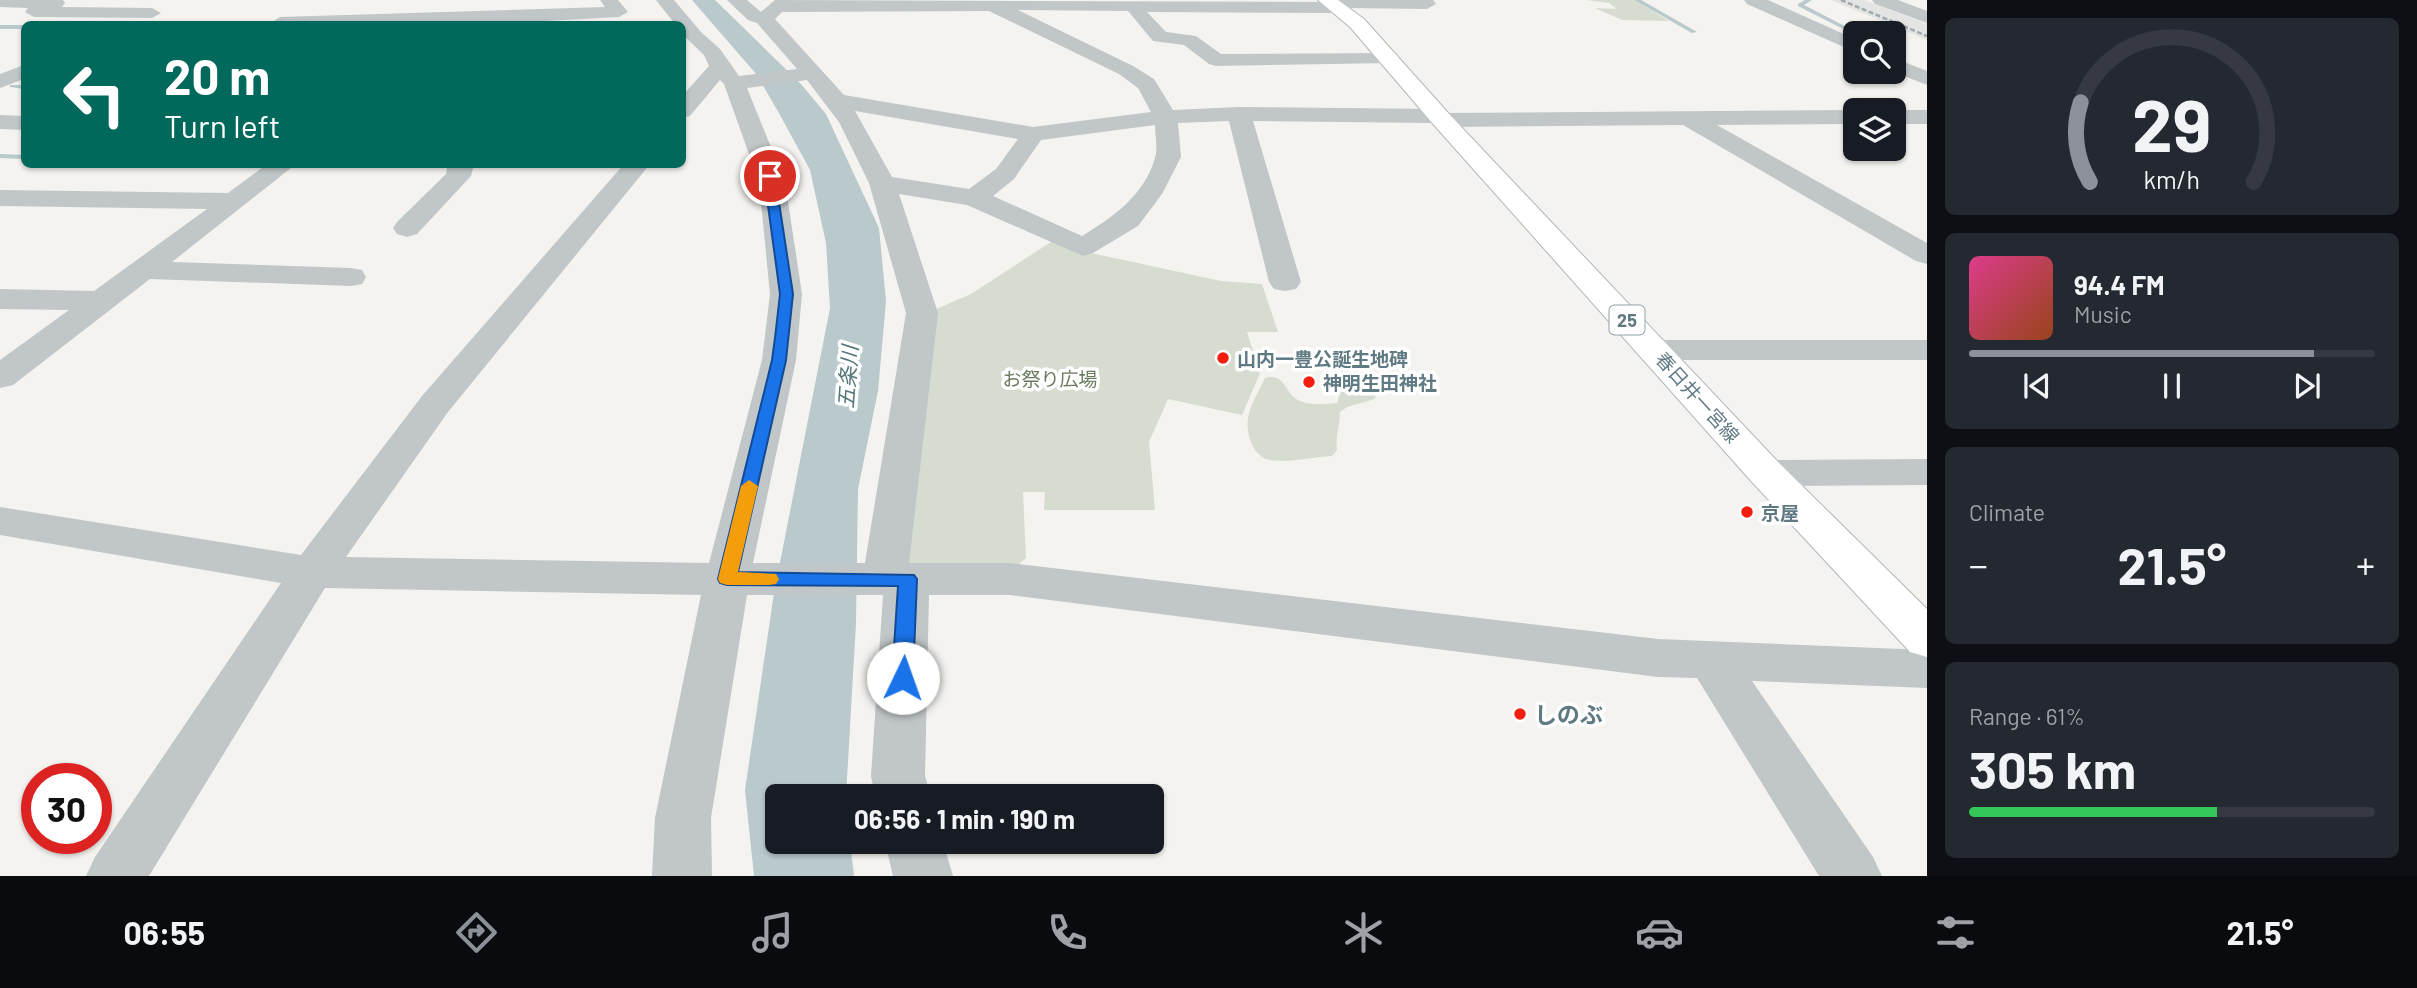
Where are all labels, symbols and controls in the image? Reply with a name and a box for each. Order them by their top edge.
map controls [1843,21,1906,161]
button: search [1843,21,1906,84]
text: 20 m [164,46,270,105]
icon: left [49,49,140,140]
text: 29 [2132,80,2212,168]
button: layers [1843,98,1906,161]
text: Turn left [164,106,281,144]
pin [740,146,800,206]
icon: arrive [751,157,789,195]
text: km/h [2144,164,2200,194]
text: 94.4 FM [2074,269,2165,300]
text: Music [2074,300,2132,328]
road number: 25 [1610,306,1644,334]
water label: 五条川 [832,343,862,409]
place label: 山内一豊公誕生地碑 [1237,347,1408,370]
street label: 春日井一宮線 [1651,347,1745,447]
marker: 山内一豊公誕生地碑 [1215,350,1231,366]
park label: お祭り広場 [1002,367,1098,390]
icon: previous [2018,367,2056,405]
icon: pause [2153,367,2191,405]
icon: next [2288,367,2326,405]
place label: 神明生田神社 [1323,371,1437,394]
marker: 神明生田神社 [1301,374,1317,390]
text: Climate [1969,498,2045,526]
place label: 京屋 [1761,501,1799,524]
marker: 京屋 [1739,504,1755,520]
text: 21.5° [2118,533,2226,595]
text: − [1969,541,1988,587]
text: + [2356,541,2375,587]
position arrow [866,641,940,715]
place label: しのぶ [1534,700,1603,728]
text: Range · 61% [1969,702,2085,730]
marker: しのぶ [1512,706,1528,722]
text: 305 km [1969,737,2136,799]
speed limit sign: 30 [21,763,112,854]
text: 06:56 · 1 min · 190 m [854,803,1075,834]
icon: directions [452,908,501,957]
icon: music [748,908,797,957]
icon: phone [1043,908,1092,957]
icon: climate [1339,908,1388,957]
icon: car [1635,908,1684,957]
icon: filters [1931,908,1980,957]
text: 06:55 [123,913,205,951]
text: 21.5° [2227,913,2294,951]

